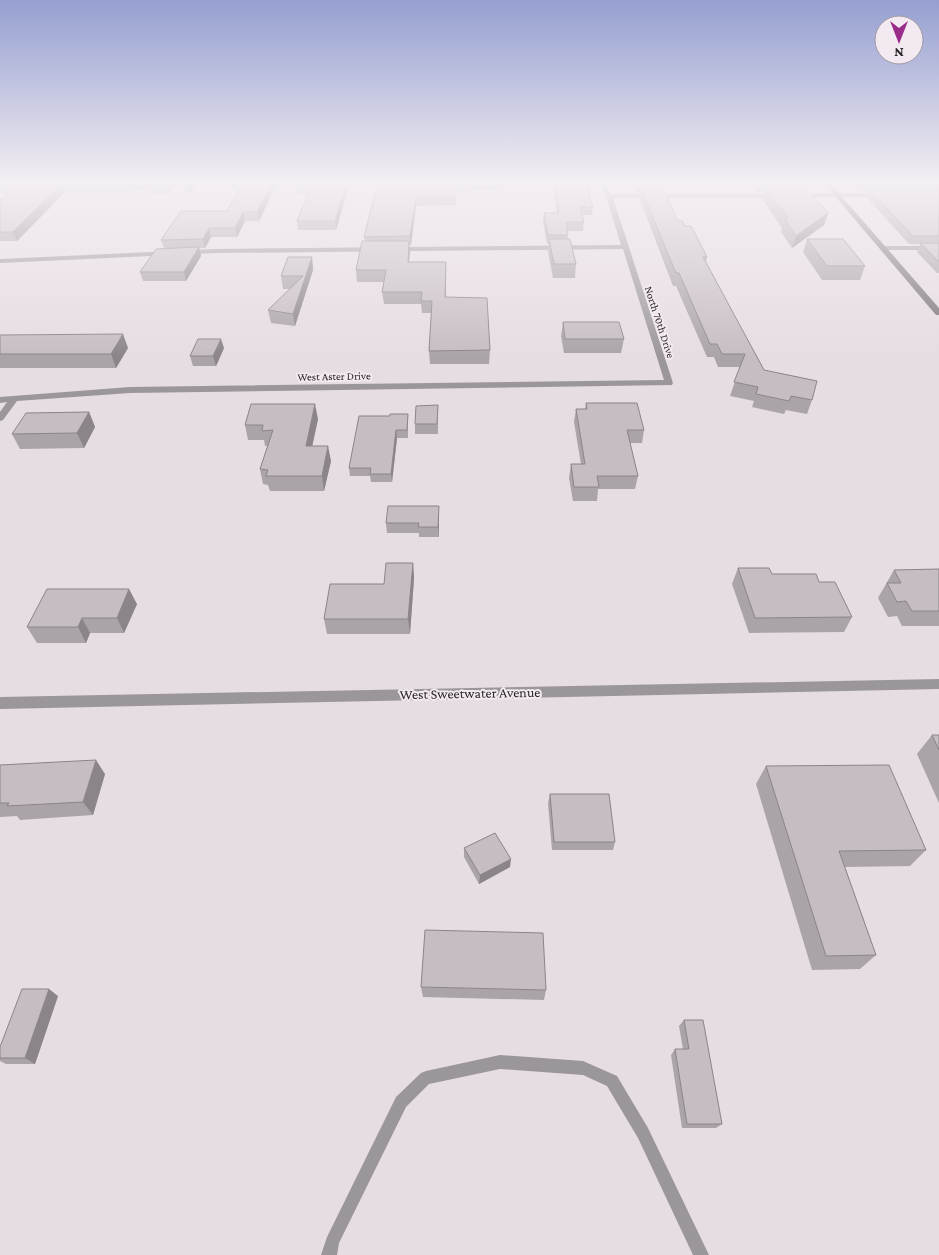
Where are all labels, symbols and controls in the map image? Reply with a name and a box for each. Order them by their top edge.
north arrow [874,15,924,65]
text: N [894,45,904,61]
street label: North 70th Drive [643,285,677,360]
street label: West Aster Drive [297,369,371,383]
street label: West Sweetwater Avenue [399,684,541,702]

